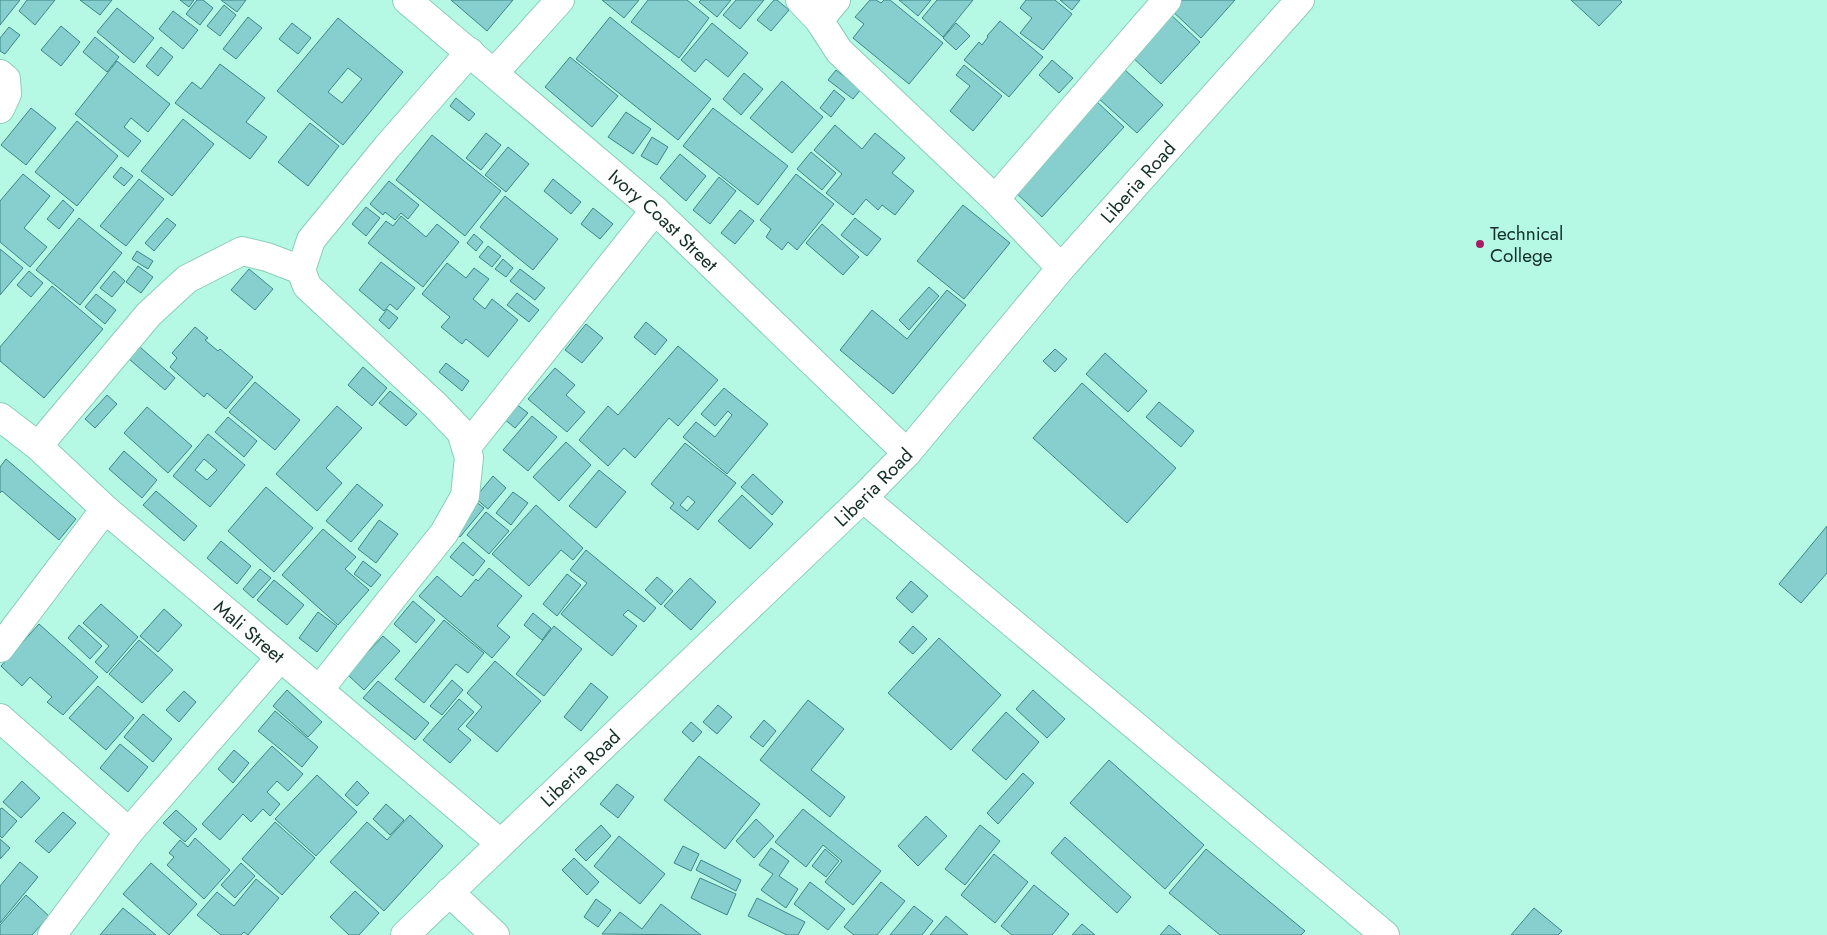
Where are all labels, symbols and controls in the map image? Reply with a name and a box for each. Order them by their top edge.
street label: Liberia Road [1094,135,1182,229]
street label: Ivory Coast Street [603,163,725,278]
place label: Technical College [1490,220,1563,269]
marker: Technical College [1474,238,1486,250]
street label: Liberia Road [828,442,919,532]
street label: Mali Street [208,593,291,669]
street label: Liberia Road [534,723,626,813]

